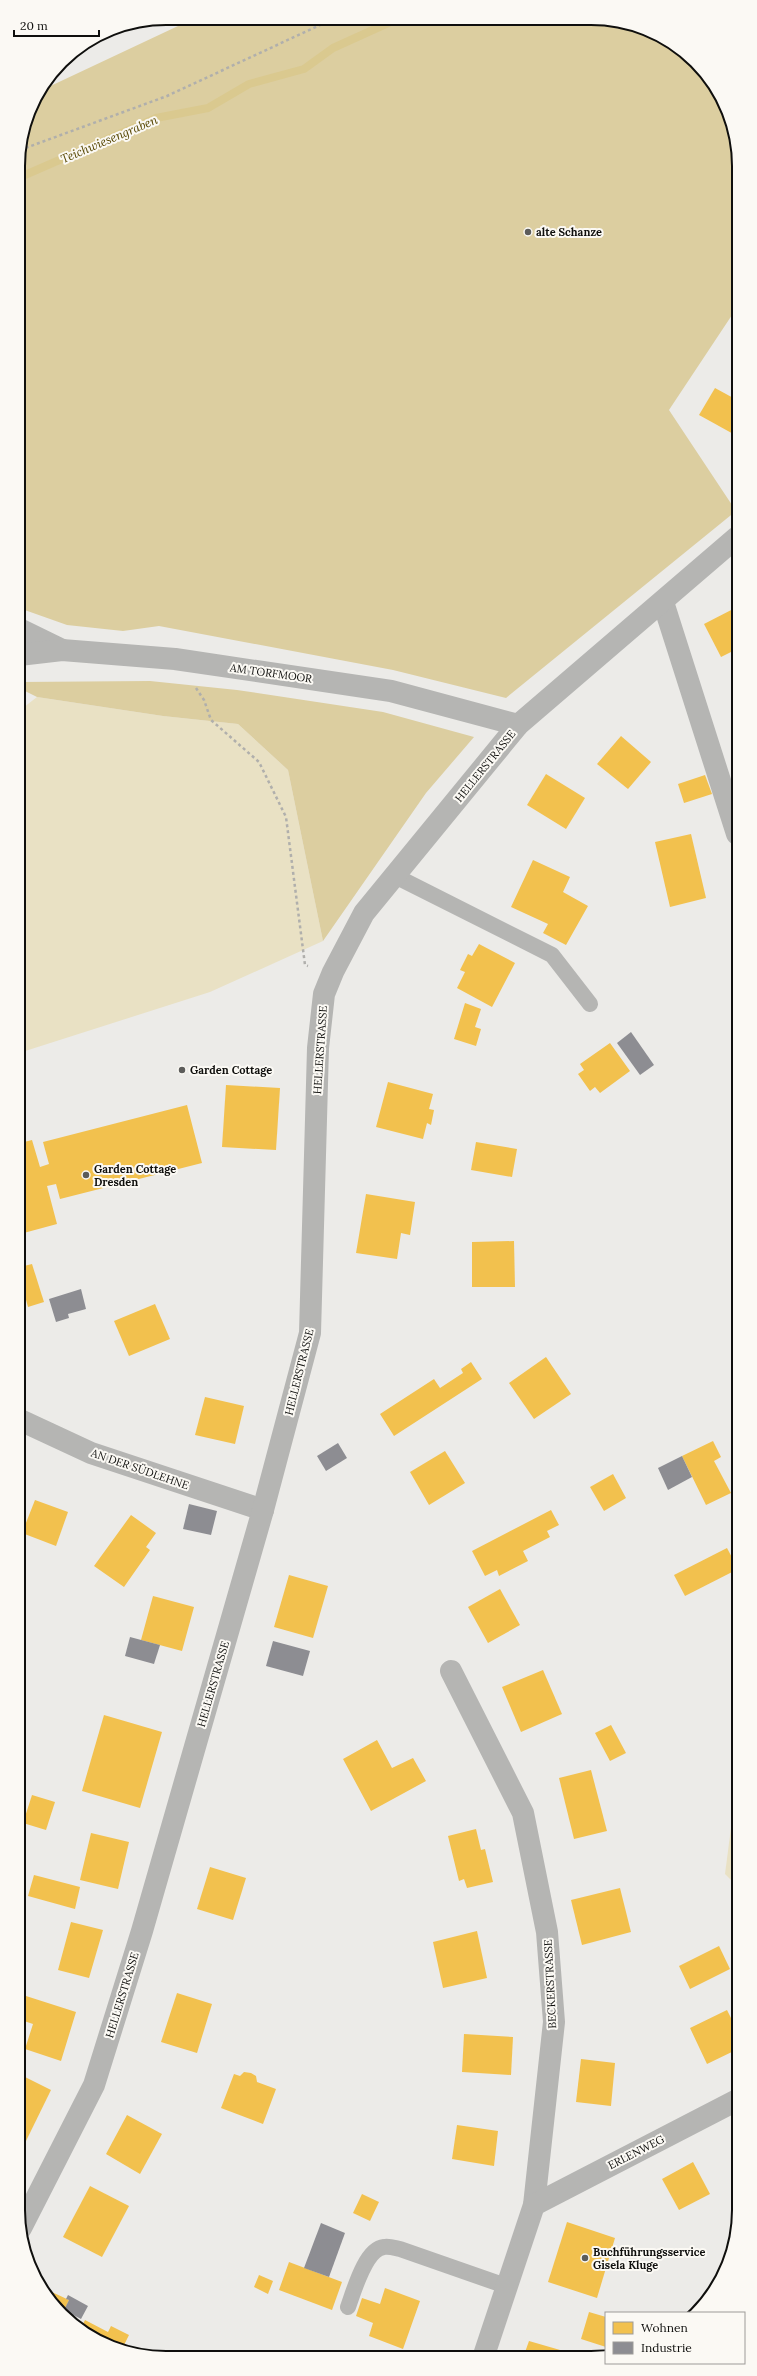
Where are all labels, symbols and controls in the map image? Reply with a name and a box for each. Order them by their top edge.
scale bar [14,12,99,38]
text: 20 m [20,18,48,33]
water label: Teichwiesengraben [58,112,160,166]
place label: alte Schanze [536,225,602,239]
marker: alte Schanze [523,227,533,237]
street label: AM TORFMOOR [228,660,313,686]
street label: HELLERSTRASSE [452,727,518,805]
street label: HELLERSTRASSE [310,1005,330,1095]
place label: Garden Cottage [190,1063,272,1077]
marker: Garden Cottage [177,1065,187,1075]
place label: Garden Cottage Dresden [94,1162,176,1189]
marker: Garden Cottage Dresden [81,1170,91,1180]
street label: HELLERSTRASSE [281,1327,317,1417]
street label: AN DER SÜDLEHNE [88,1444,191,1492]
street label: HELLERSTRASSE [194,1639,232,1729]
street label: BECKERSTRASSE [541,1939,559,2029]
street label: HELLERSTRASSE [102,1950,142,2040]
street label: ERLENWEG [605,2132,667,2172]
place label: Buchführungsservice Gisela Kluge [593,2245,706,2272]
marker: Buchführungsservice Gisela Kluge [580,2253,590,2263]
legend [605,2312,745,2364]
text: Wohnen [641,2320,688,2335]
text: Industrie [641,2340,692,2355]

